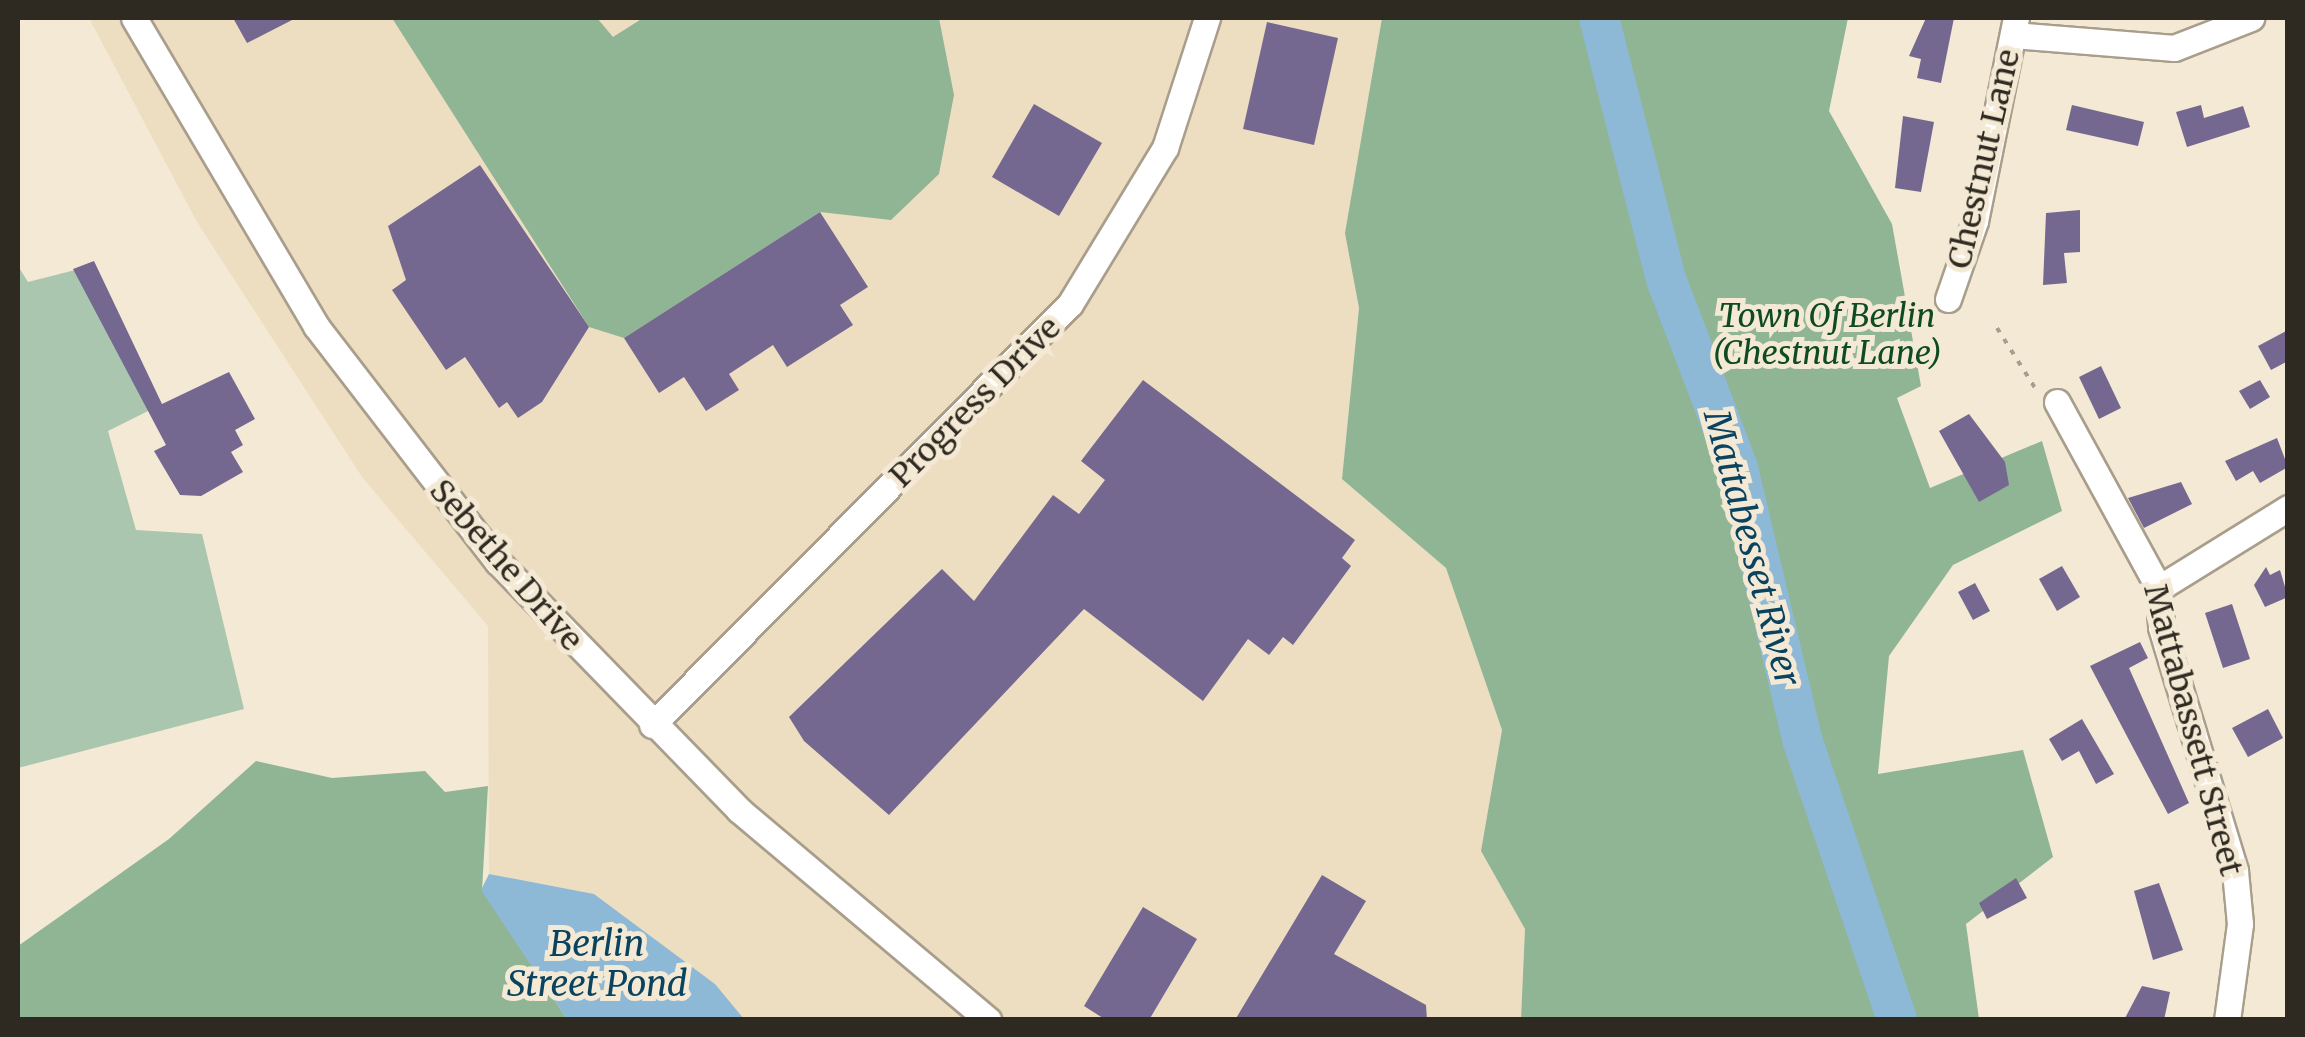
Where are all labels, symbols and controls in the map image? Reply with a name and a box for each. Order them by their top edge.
street label: Chestnut Lane [1940,46,2028,272]
park label: Town Of Berlin (Chestnut Lane) [1712,298,1942,373]
street label: Progress Drive [882,309,1068,495]
water label: Mattabesset River [1695,405,1809,691]
street label: Sebethe Drive [421,472,591,658]
street label: Mattabassett Street [2136,580,2250,880]
water label: Berlin Street Pond [507,923,687,1005]

